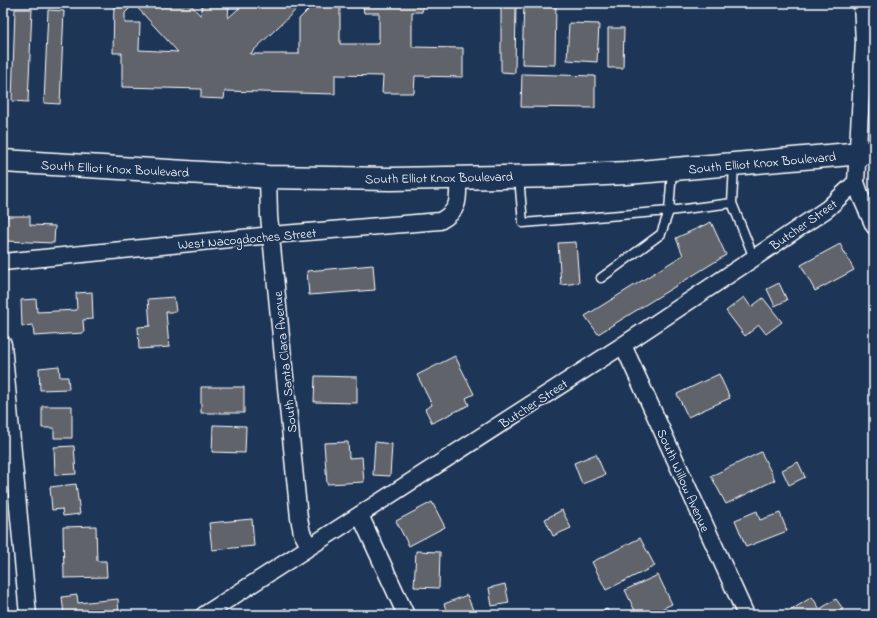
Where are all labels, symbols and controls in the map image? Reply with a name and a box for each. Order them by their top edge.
street label: South Elliot Knox Boulevard [688,148,837,179]
street label: South Elliot Knox Boulevard [40,156,190,183]
street label: South Elliot Knox Boulevard [365,168,514,189]
street label: Butcher Street [766,195,842,256]
street label: West Nacogdoches Street [177,224,318,256]
street label: South Santa Clara Avenue [269,290,302,434]
street label: Butcher Street [495,375,572,434]
street label: South Willow Avenue [651,426,714,535]

